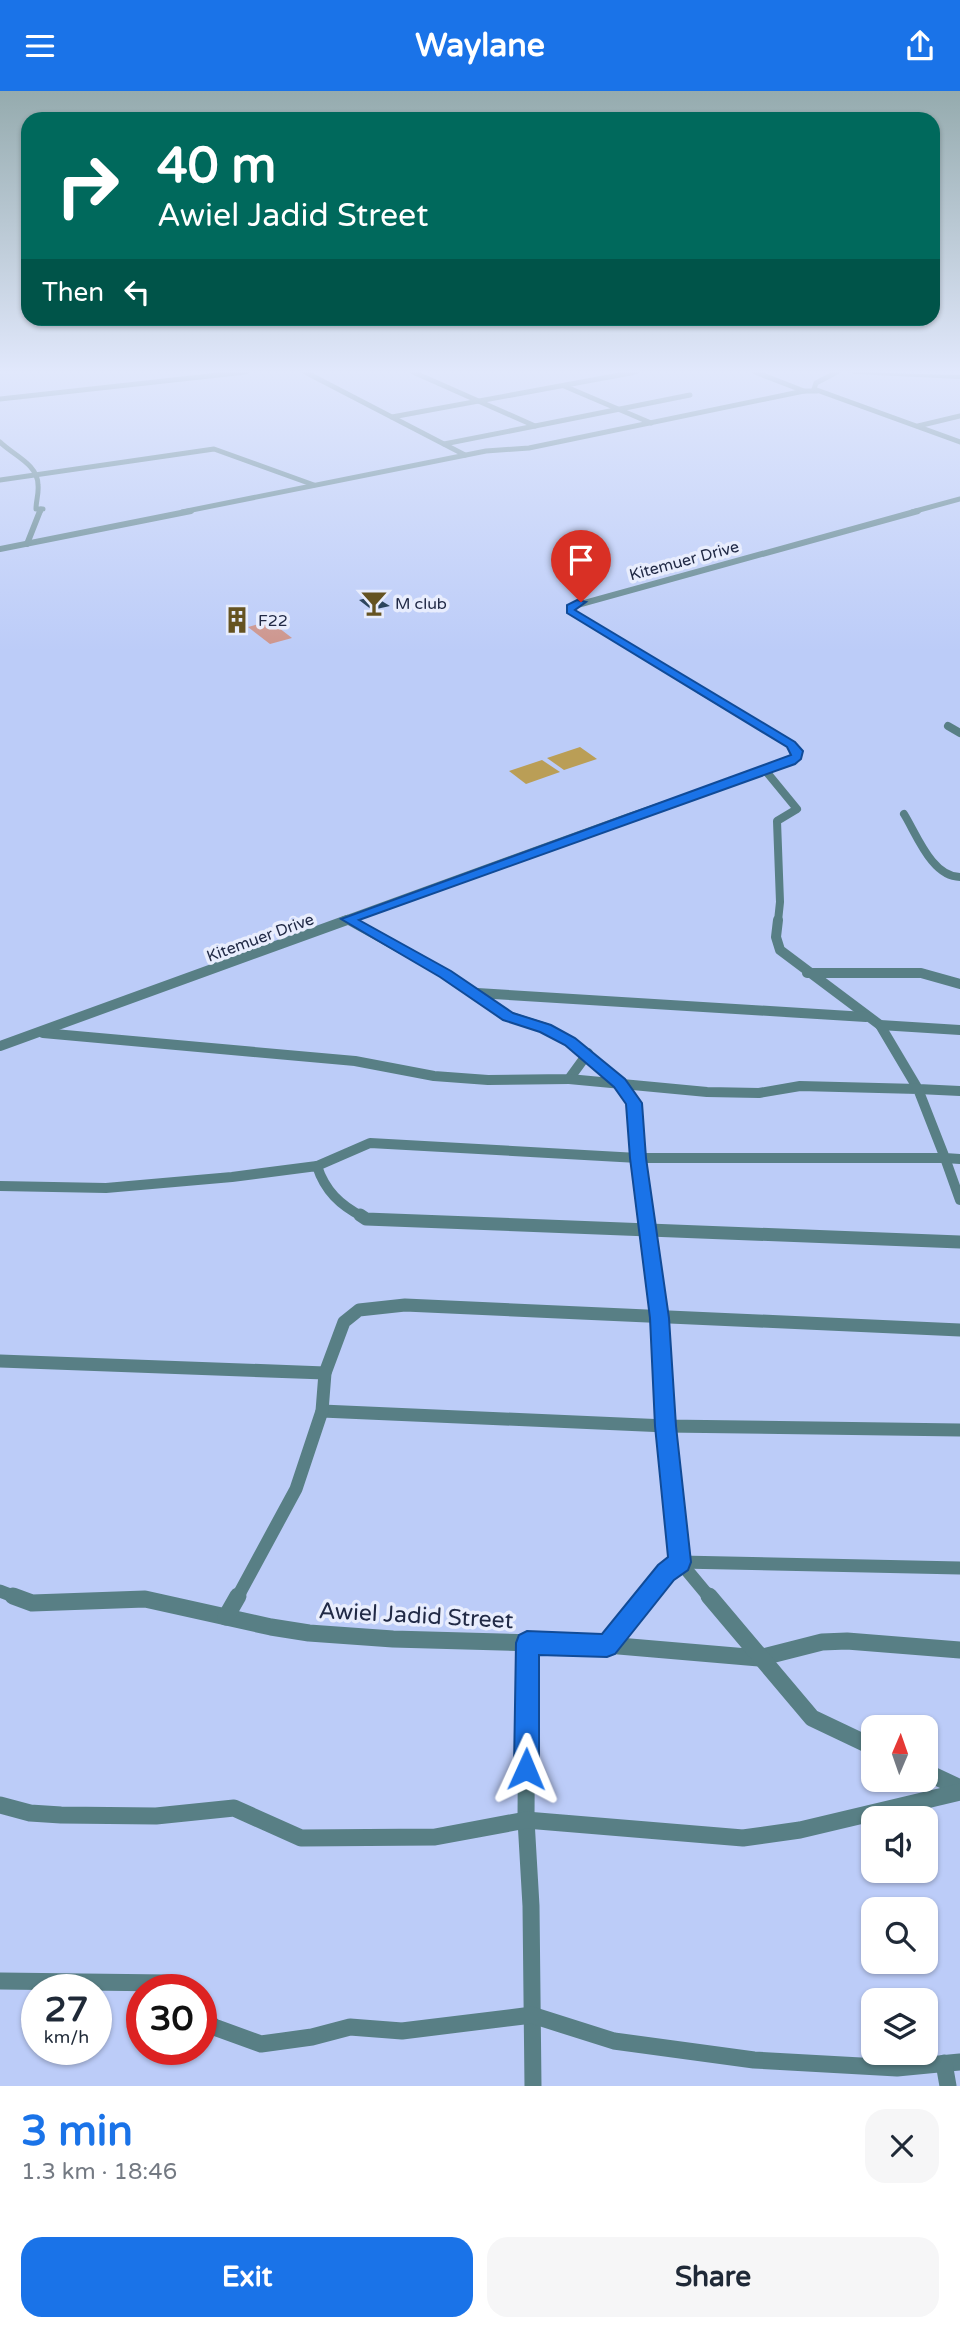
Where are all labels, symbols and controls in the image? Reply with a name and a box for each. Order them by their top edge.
icon: menu [21,27,59,65]
text: Waylane [415,27,545,65]
icon: share [901,27,939,65]
text: 40 m [157,137,276,196]
icon: right [42,140,133,231]
text: Awiel Jadid Street [157,197,428,235]
icon: left [118,273,156,311]
text: Then [42,277,104,308]
pin [551,530,611,602]
street label: Kitemuer Drive [627,537,741,585]
icon: arrive [562,541,600,579]
bar icon: M club [359,588,389,618]
place label: M club [395,594,447,614]
building icon: F22 [222,605,252,635]
place label: F22 [258,611,288,631]
street label: Kitemuer Drive [204,909,317,967]
street label: Awiel Jadid Street [318,1597,514,1635]
north arrow [861,1715,938,1792]
map controls [861,1715,938,2065]
position arrow [489,1732,563,1806]
button: sound [861,1806,938,1883]
button: search [861,1897,938,1974]
speed limit sign: 30 [126,1974,217,2065]
button: layers [861,1988,938,2065]
text: 27 [45,1989,88,2031]
text: km/h [44,2026,89,2048]
text: 3 min [21,2106,133,2157]
button: close [865,2109,939,2183]
text: 1.3 km · 18:46 [21,2158,177,2186]
button: Exit [21,2237,473,2317]
button: Share [487,2237,939,2317]

